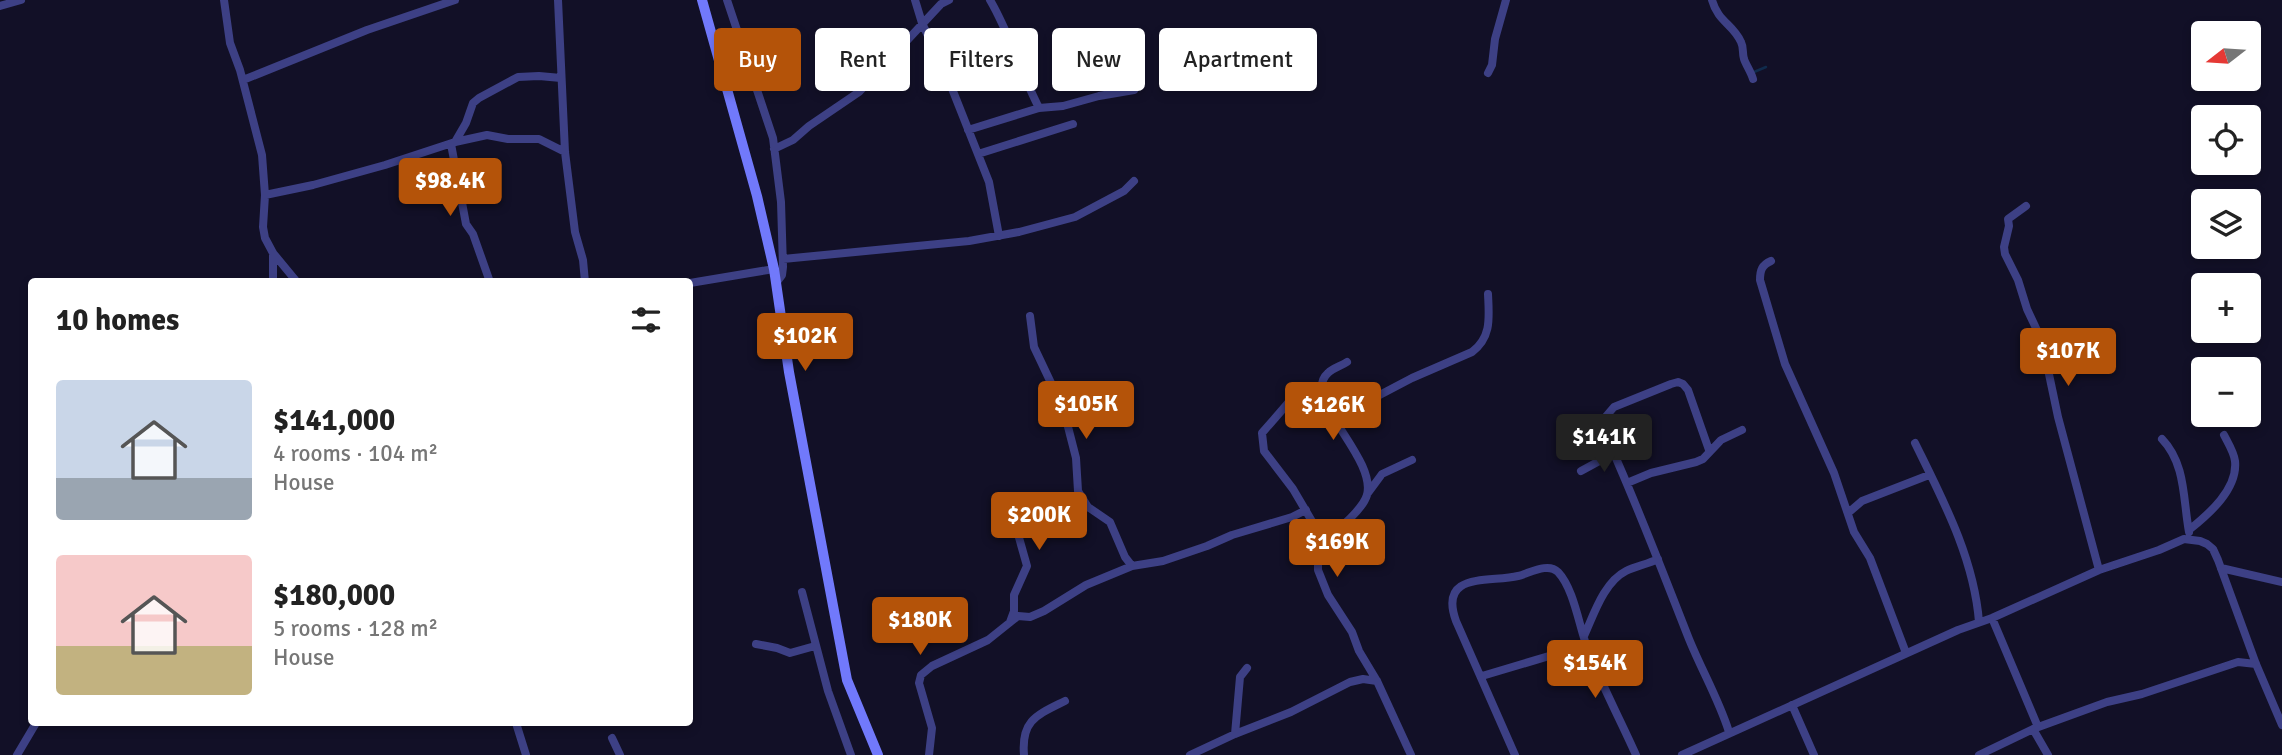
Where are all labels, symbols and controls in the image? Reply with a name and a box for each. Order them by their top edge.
north arrow [2191,21,2261,91]
map controls [2191,21,2261,427]
chip: Buy [714,28,801,91]
chip: Rent [815,28,910,91]
chip: Filters [924,28,1038,91]
chip: New [1052,28,1145,91]
chip: Apartment [1159,28,1317,91]
button: locate [2191,105,2261,175]
pin: $98.4K [393,158,507,218]
text: $98.4K [415,166,485,195]
button: layers [2191,189,2261,259]
button: + [2191,273,2261,343]
icon: filters [627,301,665,339]
text: 10 homes [56,302,179,339]
pin: $102K [756,314,854,373]
text: $102K [773,321,837,350]
pin: $107K [2019,328,2117,388]
text: $107K [2036,336,2100,365]
button: − [2191,357,2261,427]
pin: $105K [1037,382,1135,441]
pin: $126K [1284,382,1382,442]
text: $105K [1054,389,1118,418]
text: $126K [1301,390,1365,419]
text: $141,000 [273,402,395,439]
icon: home [112,408,196,492]
pin: $141K [1555,414,1653,474]
text: $141K [1572,422,1636,451]
text: 4 rooms · 104 m² [273,439,438,468]
text: House [273,468,335,497]
pin: $200K [990,492,1088,552]
text: $200K [1007,500,1071,529]
pin: $169K [1288,520,1386,579]
text: $169K [1305,527,1369,556]
text: $180,000 [273,577,395,614]
icon: home [112,583,196,667]
pin: $180K [871,598,969,657]
text: $180K [888,605,952,634]
text: 5 rooms · 128 m² [273,614,438,643]
pin: $154K [1546,640,1644,700]
text: House [273,643,335,672]
text: $154K [1563,648,1627,677]

